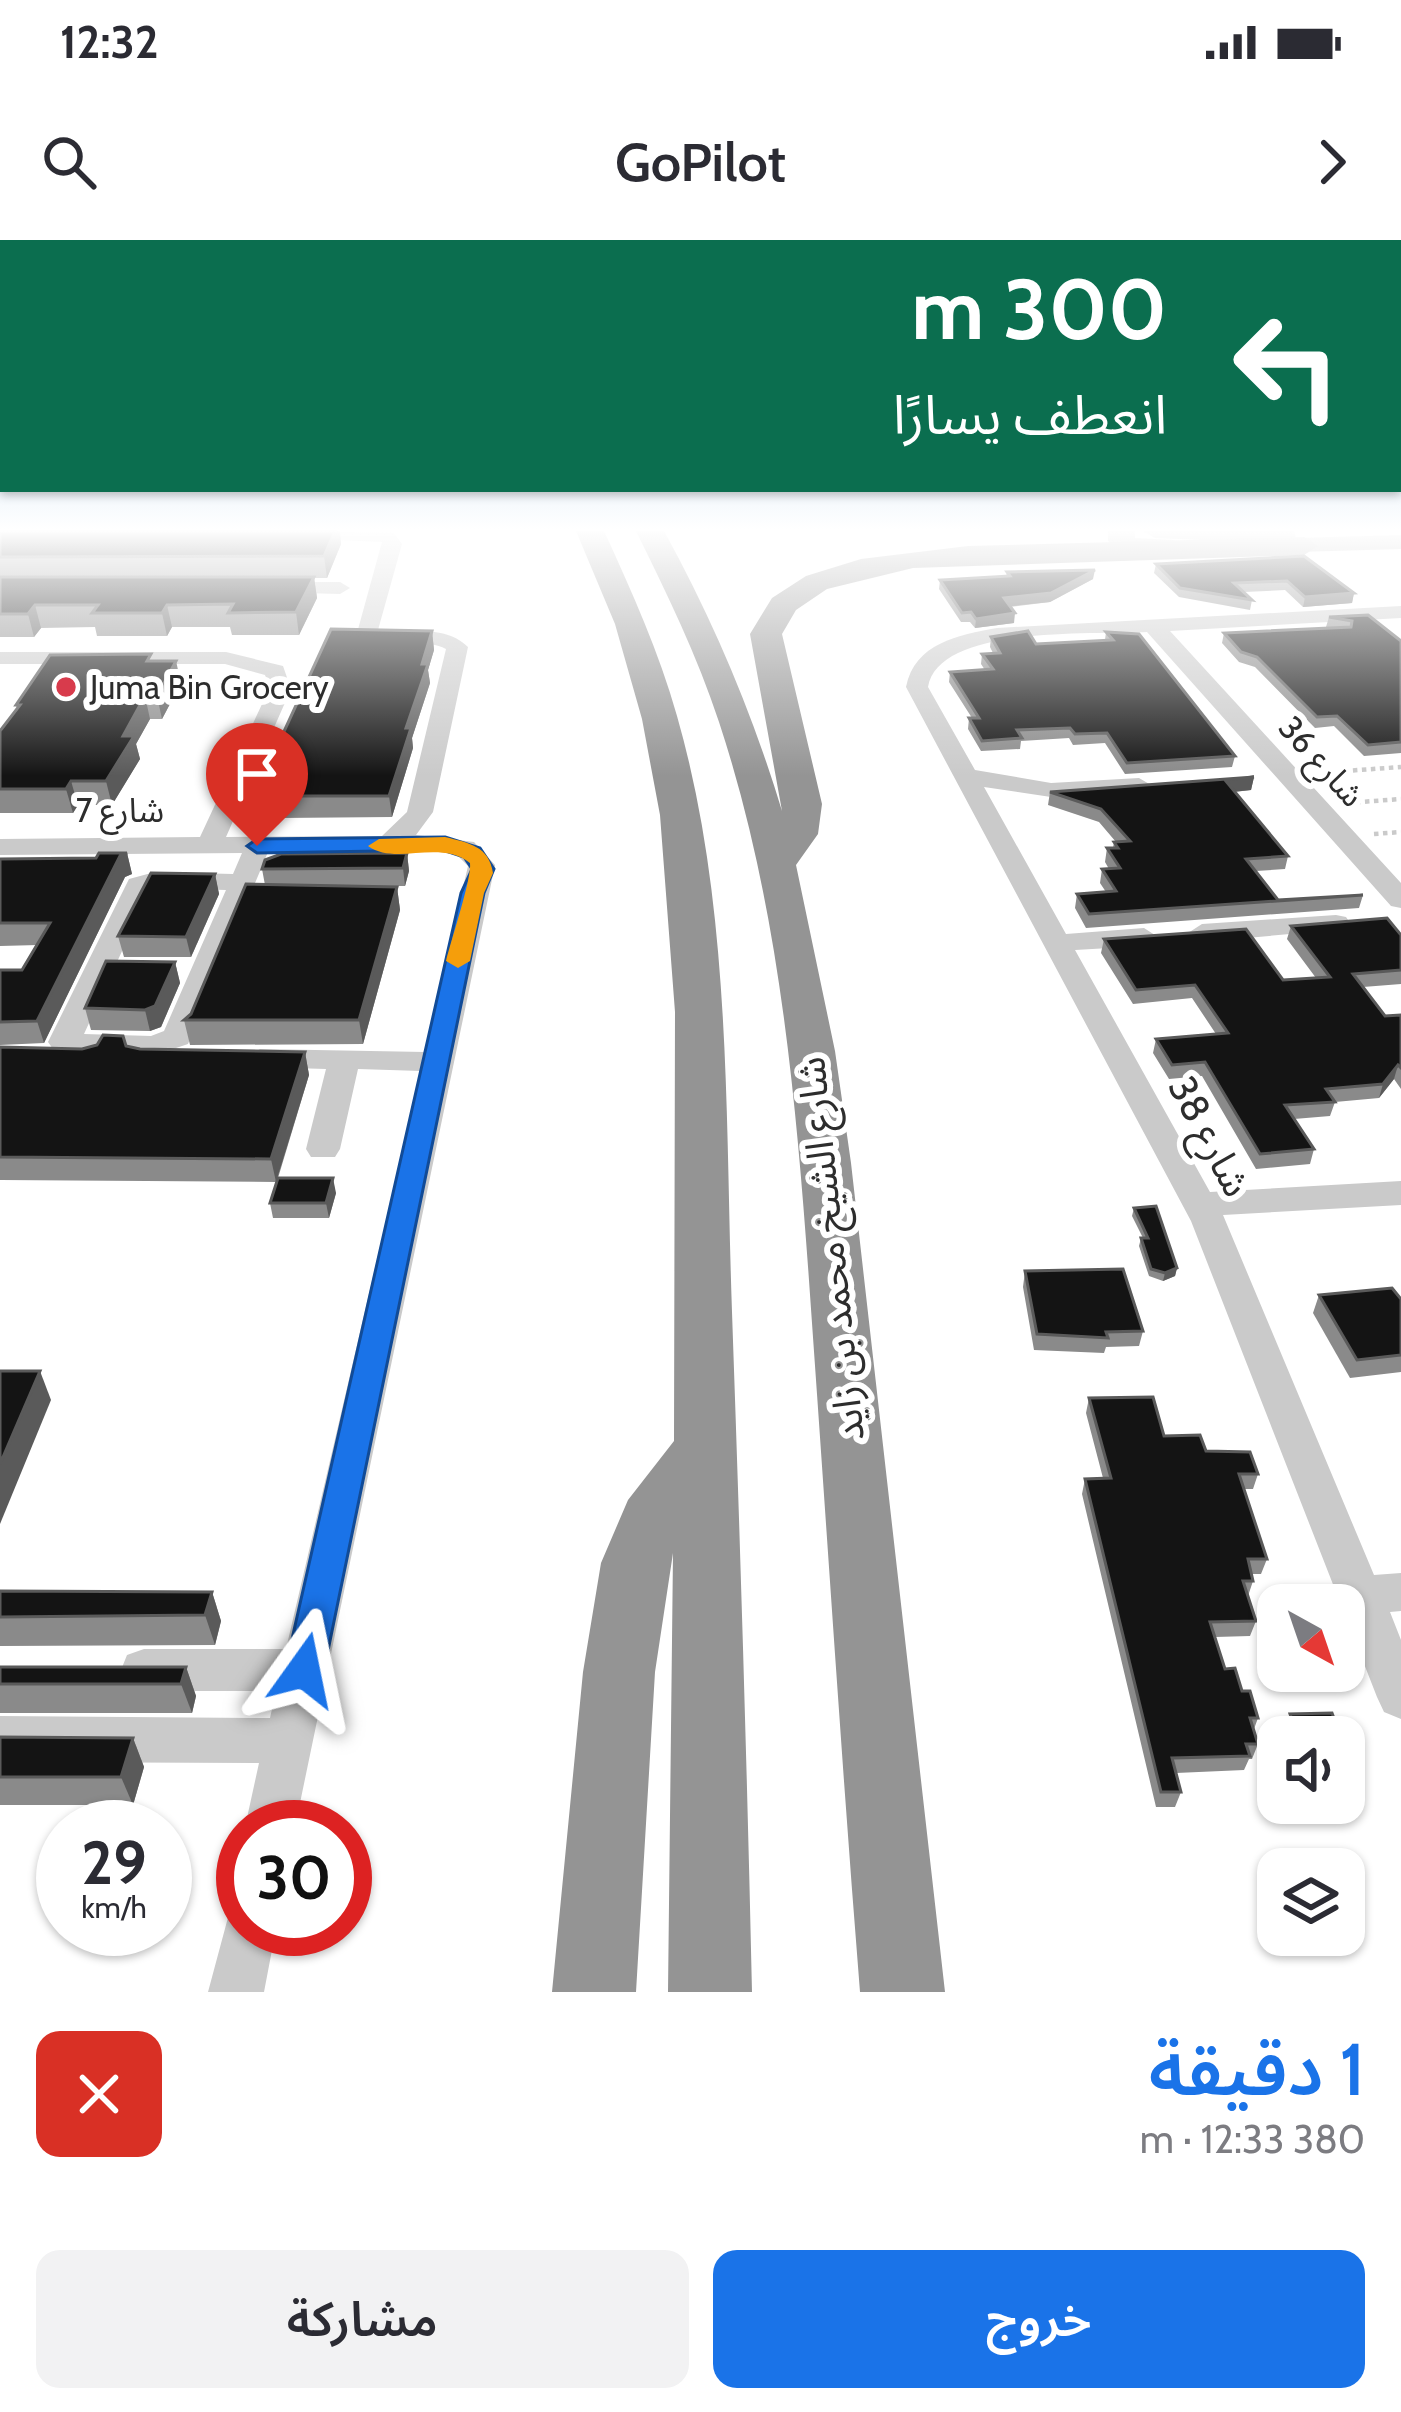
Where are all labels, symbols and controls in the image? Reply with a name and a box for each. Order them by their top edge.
text: 12:32 [60,15,158,69]
icon: search [36,129,102,195]
text: GoPilot [615,129,786,195]
icon: forward [1299,129,1365,195]
text: 300 m [911,258,1167,360]
icon: left [1209,288,1365,444]
text: انعطف يسارًا [893,382,1167,448]
place label: Juma Bin Grocery [89,667,329,707]
marker: Juma Bin Grocery [53,674,79,700]
street label: شارع 36 [1267,707,1373,818]
pin [206,723,308,846]
icon: arrive [224,741,290,807]
street label: شارع 7 [76,790,164,835]
street label: شارع الشيخ محمد بن زايد [786,1054,880,1444]
street label: شارع 38 [1154,1068,1262,1207]
north arrow [1257,1584,1365,1692]
map controls [1257,1584,1365,1956]
position arrow [241,1607,367,1733]
button: sound [1257,1716,1365,1824]
speed limit sign: 30 [216,1800,372,1956]
text: 29 [81,1826,147,1899]
button: layers [1257,1848,1365,1956]
text: km/h [81,1889,147,1926]
text: 1 دقيقة [1149,2026,1365,2113]
button: close [36,2031,162,2157]
text: 380 m · 12:33 [1140,2115,1365,2163]
button: مشاركة [36,2250,689,2388]
button: خروج [713,2250,1365,2388]

